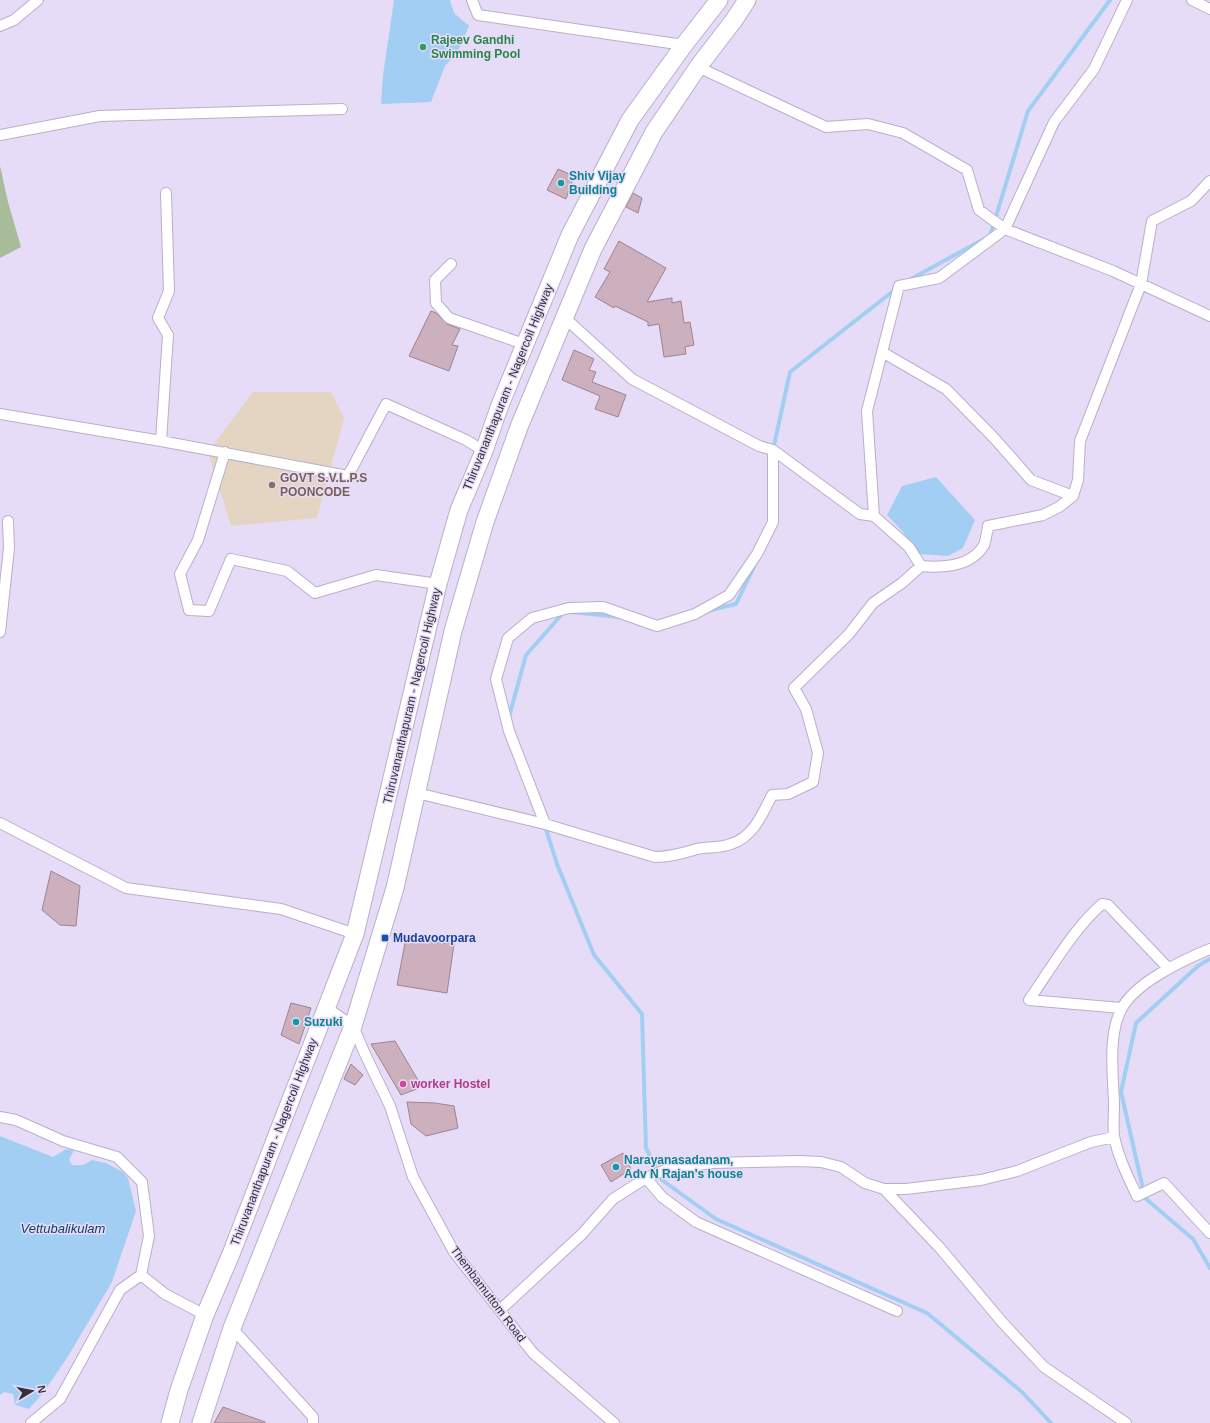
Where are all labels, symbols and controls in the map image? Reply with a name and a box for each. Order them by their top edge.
place label: Rajeev Gandhi Swimming Pool [431,33,520,61]
marker: Rajeev Gandhi Swimming Pool [418,42,428,52]
place label: Shiv Vijay Building [569,169,626,197]
marker: Shiv Vijay Building [556,178,566,188]
street label: Thiruvananthapuram - Nagercoil Highway [460,282,556,492]
place label: GOVT S.V.L.P.S POONCODE [280,471,367,499]
marker: GOVT S.V.L.P.S POONCODE [267,480,277,490]
street label: Thiruvananthapuram - Nagercoil Highway [380,587,444,805]
place label: Mudavoorpara [393,931,476,945]
marker: Mudavoorpara [380,933,390,943]
place label: Suzuki [304,1015,343,1029]
marker: Suzuki [291,1017,301,1027]
street label: Thiruvananthapuram - Nagercoil Highway [228,1036,320,1248]
place label: worker Hostel [410,1077,490,1091]
marker: worker Hostel [398,1079,408,1089]
place label: Narayanasadanam, Adv N Rajan's house [624,1153,743,1181]
marker: Narayanasadanam, Adv N Rajan's house [611,1162,621,1172]
water label: Vettubalikulam [21,1221,106,1236]
street label: Thembamuttom Road [447,1243,529,1345]
north arrow [12,1371,52,1411]
text: N [35,1384,48,1394]

